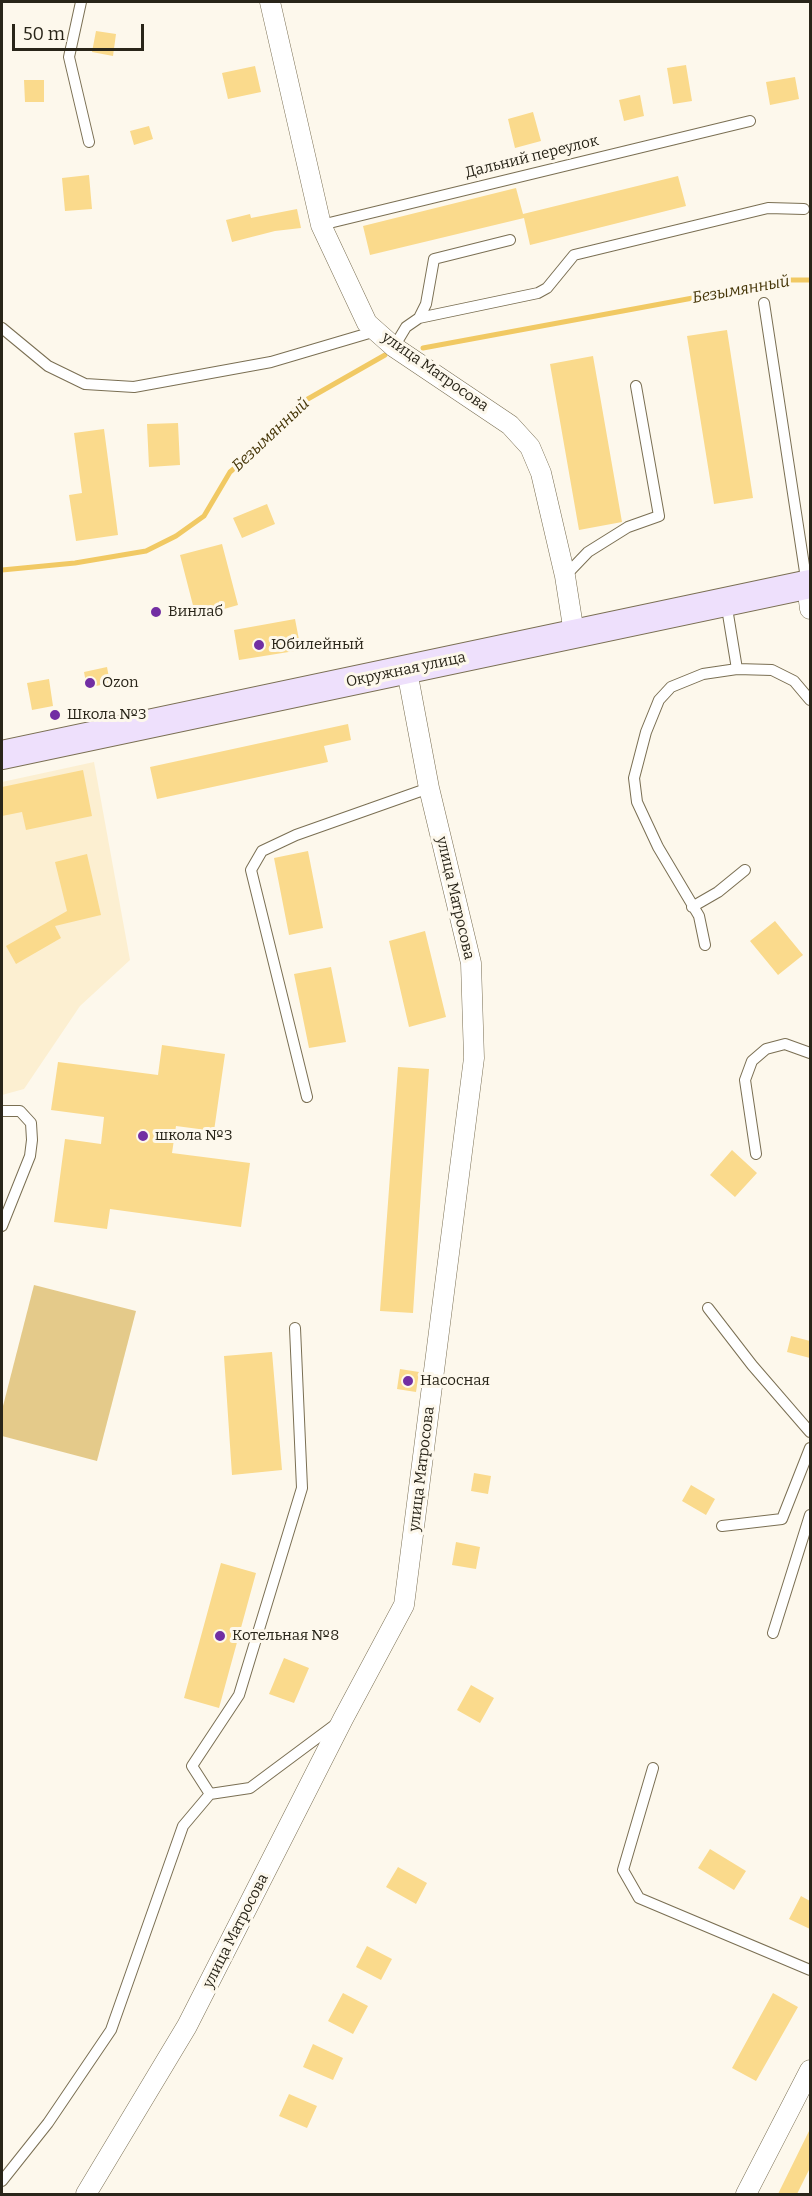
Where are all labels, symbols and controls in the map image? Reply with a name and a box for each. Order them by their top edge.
scale bar [15,12,147,50]
text: 50 m [23,23,65,45]
street label: Дальний переулок [464,132,600,182]
water label: Безымянный [691,272,791,308]
street label: улица Матросова [378,329,492,415]
water label: Безымянный [228,394,314,476]
place label: Винлаб [168,603,223,621]
marker: Винлаб [149,605,163,619]
place label: Юбилейный [271,636,364,654]
marker: Юбилейный [252,638,266,652]
street label: Окружная улица [344,649,468,691]
place label: Ozon [102,674,139,692]
marker: Ozon [83,676,97,690]
place label: Школа №3 [67,706,147,724]
marker: Школа №3 [48,708,62,722]
street label: улица Матросова [432,835,478,961]
place label: школа №3 [155,1127,233,1145]
marker: школа №3 [136,1129,150,1143]
place label: Насосная [420,1372,490,1390]
marker: Насосная [401,1374,415,1388]
street label: улица Матросова [405,1405,439,1533]
place label: Котельная №8 [232,1627,339,1645]
marker: Котельная №8 [213,1629,227,1643]
street label: улица Матросова [199,1871,273,1991]

